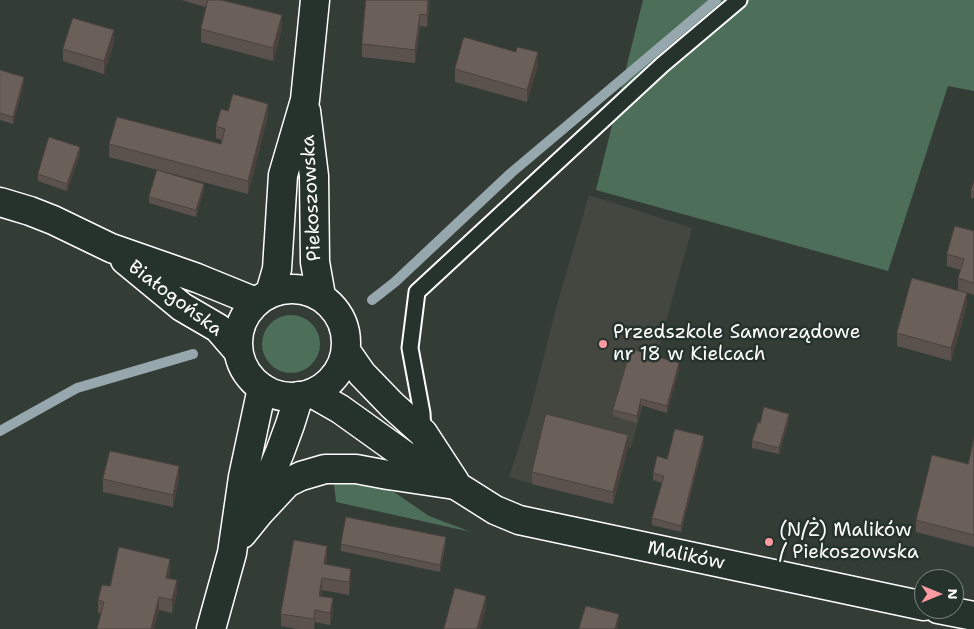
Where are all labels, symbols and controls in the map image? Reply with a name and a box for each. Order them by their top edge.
street label: Piekoszowska [297,134,327,262]
street label: Białogońska [123,256,227,342]
place label: Przedszkole Samorządowe nr 18 w Kielcach [613,322,860,366]
marker: Przedszkole Samorządowe nr 18 w Kielcach [597,338,609,350]
place label: (N/Ż) Malików / Piekoszowska [779,520,919,564]
marker: (N/Ż) Malików / Piekoszowska [763,536,775,548]
street label: Malików [645,537,727,575]
north arrow [914,569,964,619]
text: N [944,588,962,600]

